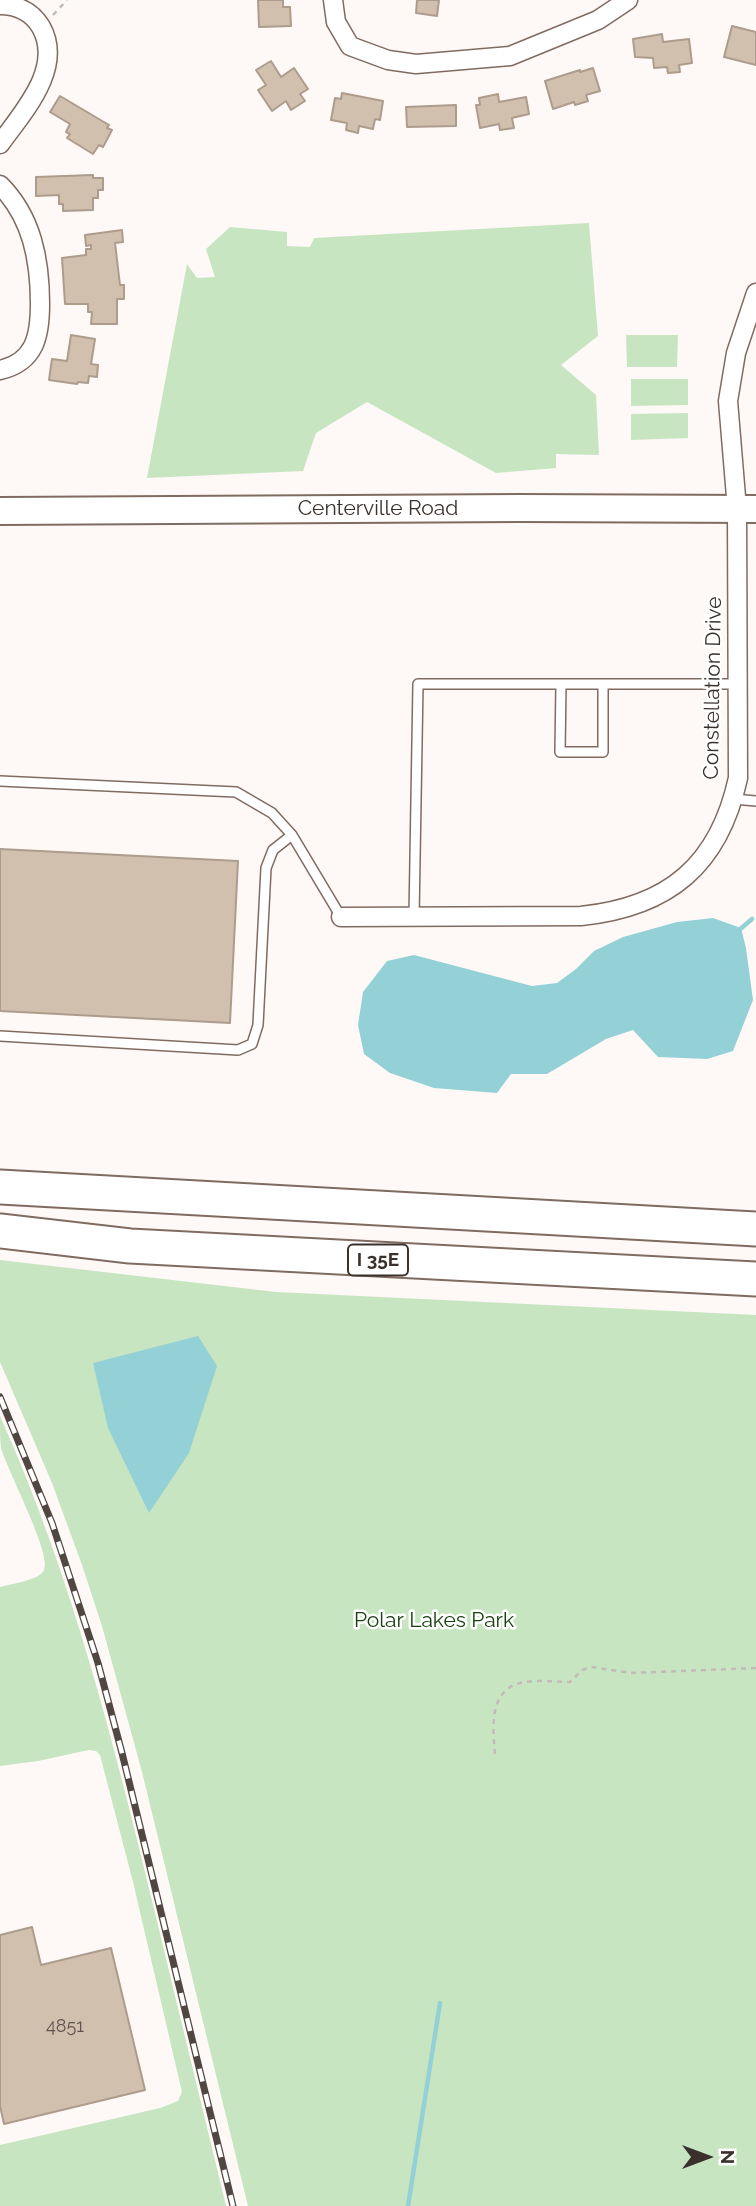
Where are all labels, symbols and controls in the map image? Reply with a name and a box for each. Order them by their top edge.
street label: Centerville Road [298,496,458,522]
street label: Constellation Drive [699,596,727,780]
road number: I 35E [348,1244,408,1276]
park label: Polar Lakes Park [354,1608,514,1634]
house number: 4851 [46,2016,84,2038]
north arrow [672,2122,742,2192]
text: N [717,2150,739,2164]

